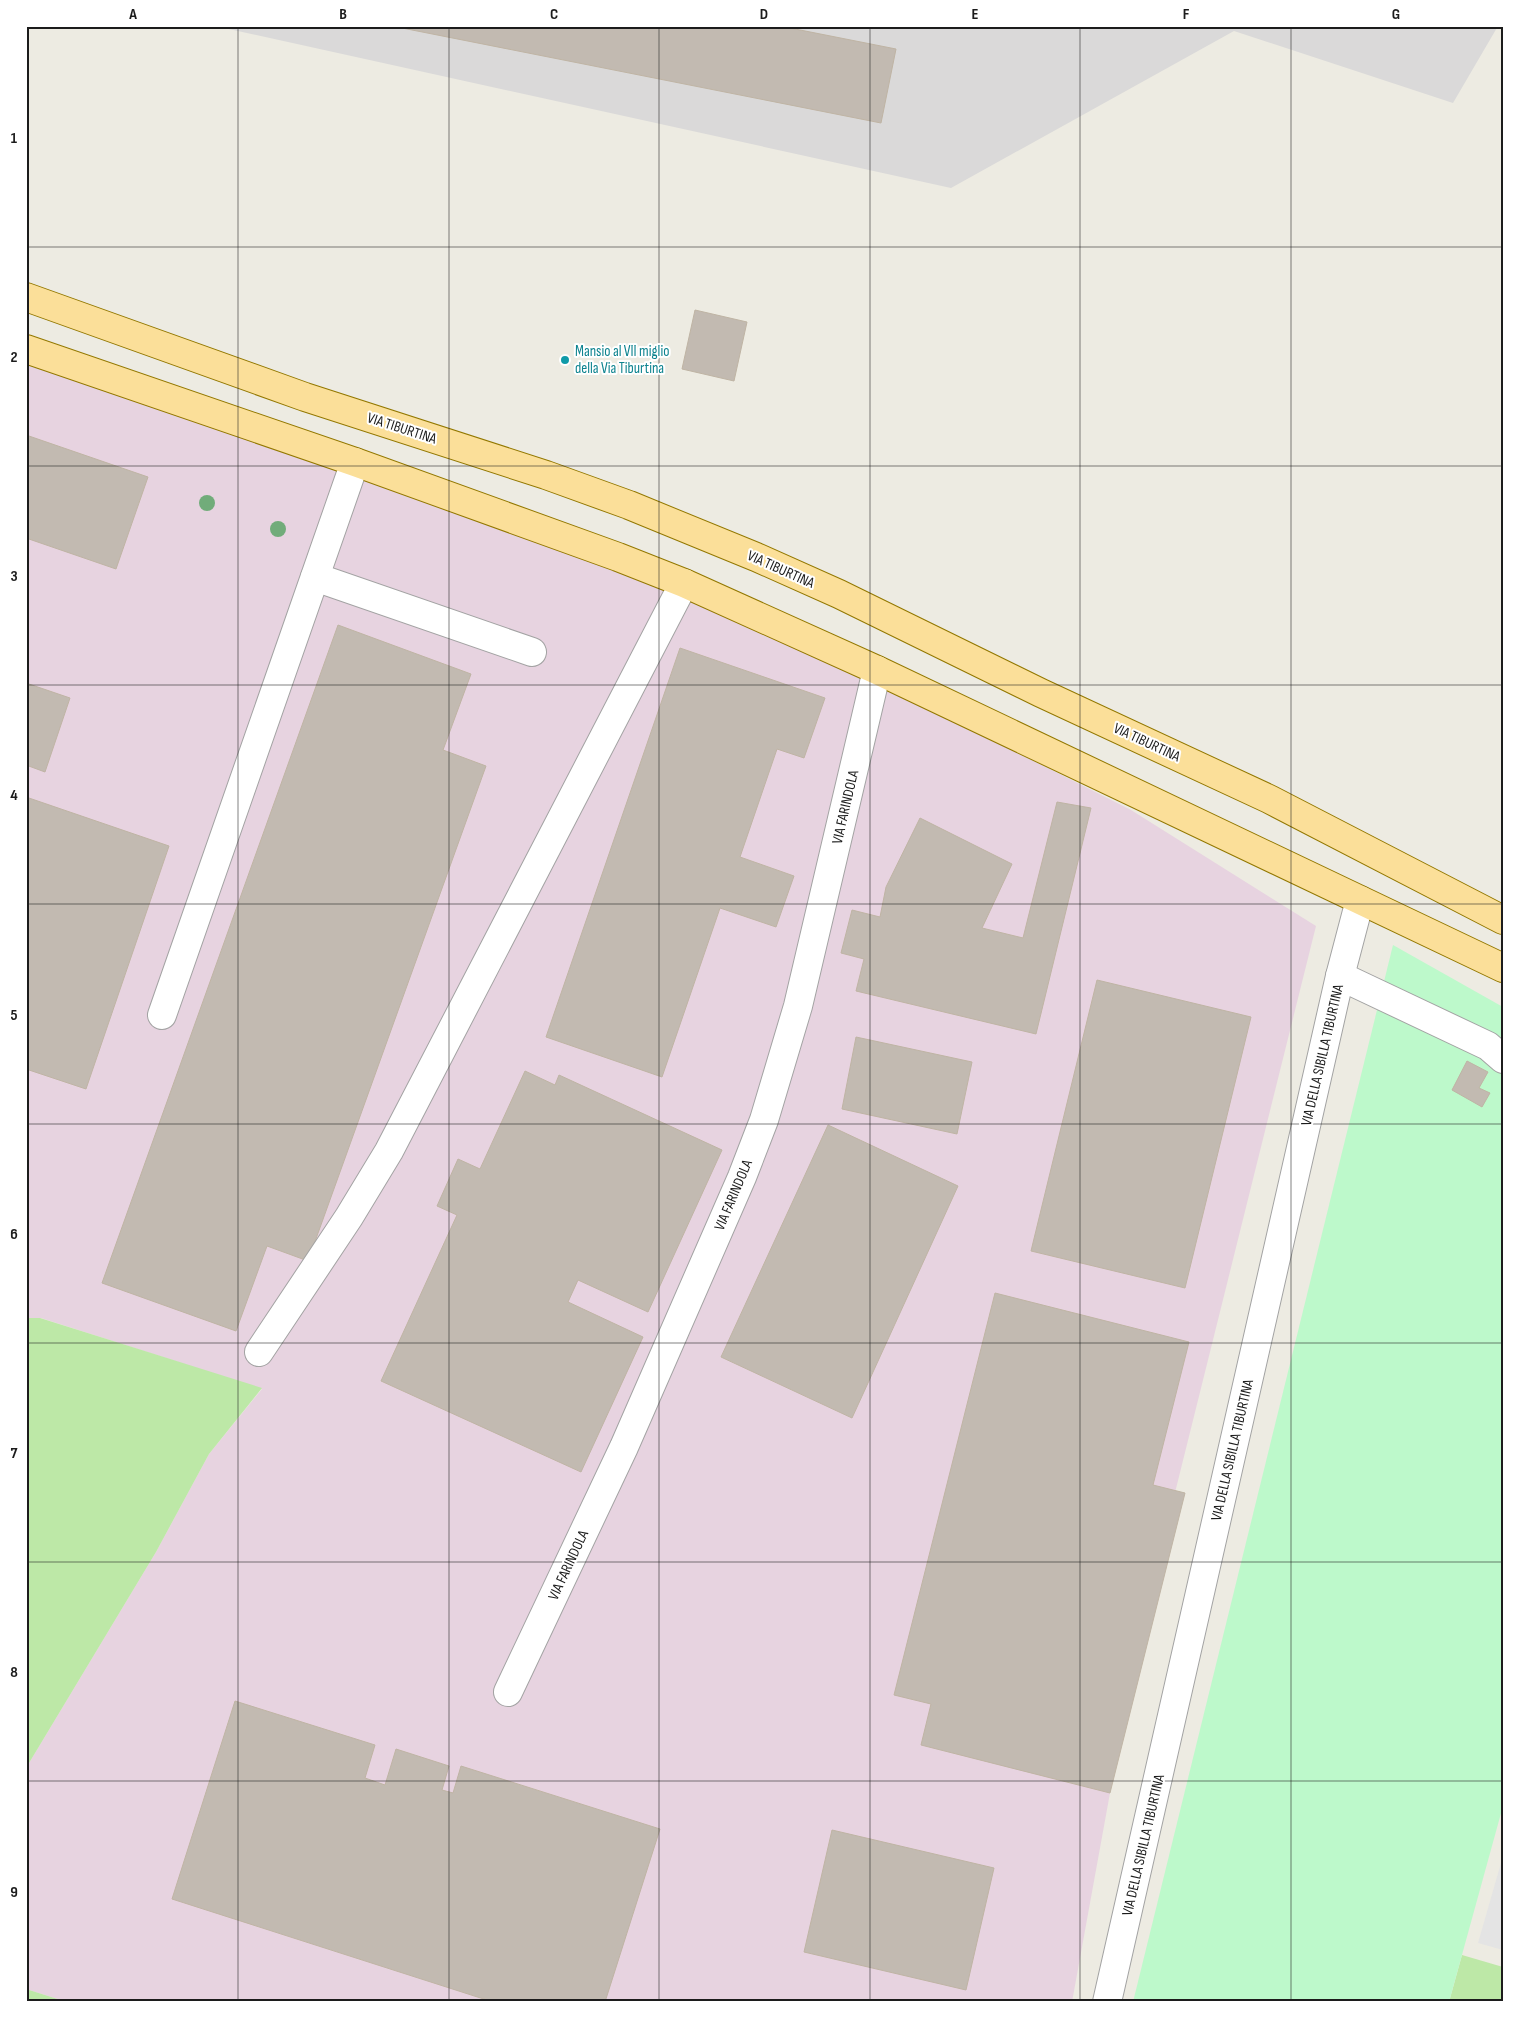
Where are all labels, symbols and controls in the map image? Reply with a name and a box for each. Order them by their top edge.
text: A [128,5,137,24]
text: B [339,5,347,24]
text: C [550,5,558,24]
text: D [760,5,768,24]
text: E [972,5,979,24]
text: F [1183,5,1190,24]
text: G [1392,5,1400,24]
text: 1 [11,129,18,148]
place label: Mansio al VII miglio della Via Tiburtina [575,342,670,378]
text: 2 [10,348,18,367]
marker: Mansio al VII miglio della Via Tiburtina [559,354,571,366]
street label: VIA TIBURTINA [365,408,439,449]
street label: VIA TIBURTINA [744,546,818,593]
text: 3 [10,567,18,586]
street label: VIA TIBURTINA [1110,719,1184,766]
street label: VIA FARINDOLA [828,768,863,846]
text: 4 [10,786,18,805]
street label: VIA DELLA SIBILLA TIBURTINA [1297,982,1348,1128]
text: 5 [10,1006,18,1025]
street label: VIA FARINDOLA [710,1156,757,1233]
text: 6 [10,1225,18,1244]
street label: VIA DELLA SIBILLA TIBURTINA [1207,1377,1258,1523]
text: 7 [11,1444,18,1463]
street label: VIA FARINDOLA [544,1527,593,1603]
text: 8 [10,1663,18,1682]
street label: VIA DELLA SIBILLA TIBURTINA [1118,1772,1169,1918]
text: 9 [10,1883,18,1902]

